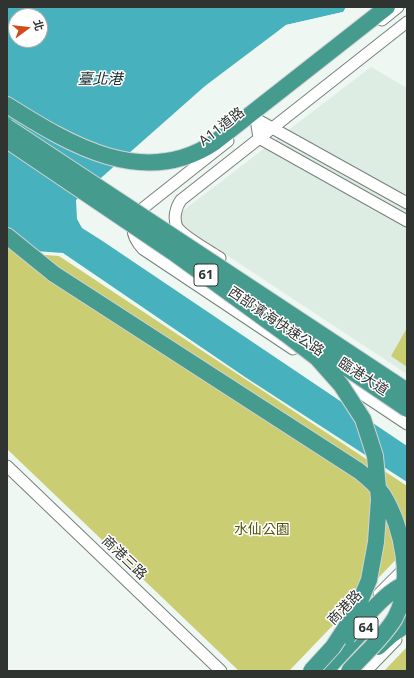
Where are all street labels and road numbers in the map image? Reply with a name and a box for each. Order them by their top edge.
street label: A11道路 [196,104,248,150]
road number: 61 [194,264,218,286]
street label: 西部濱海快速公路 [225,284,327,360]
street label: 臨港大道 [335,355,391,399]
street label: 商港三路 [98,533,150,583]
street label: 商港路 [324,587,366,629]
road number: 64 [354,617,378,639]

